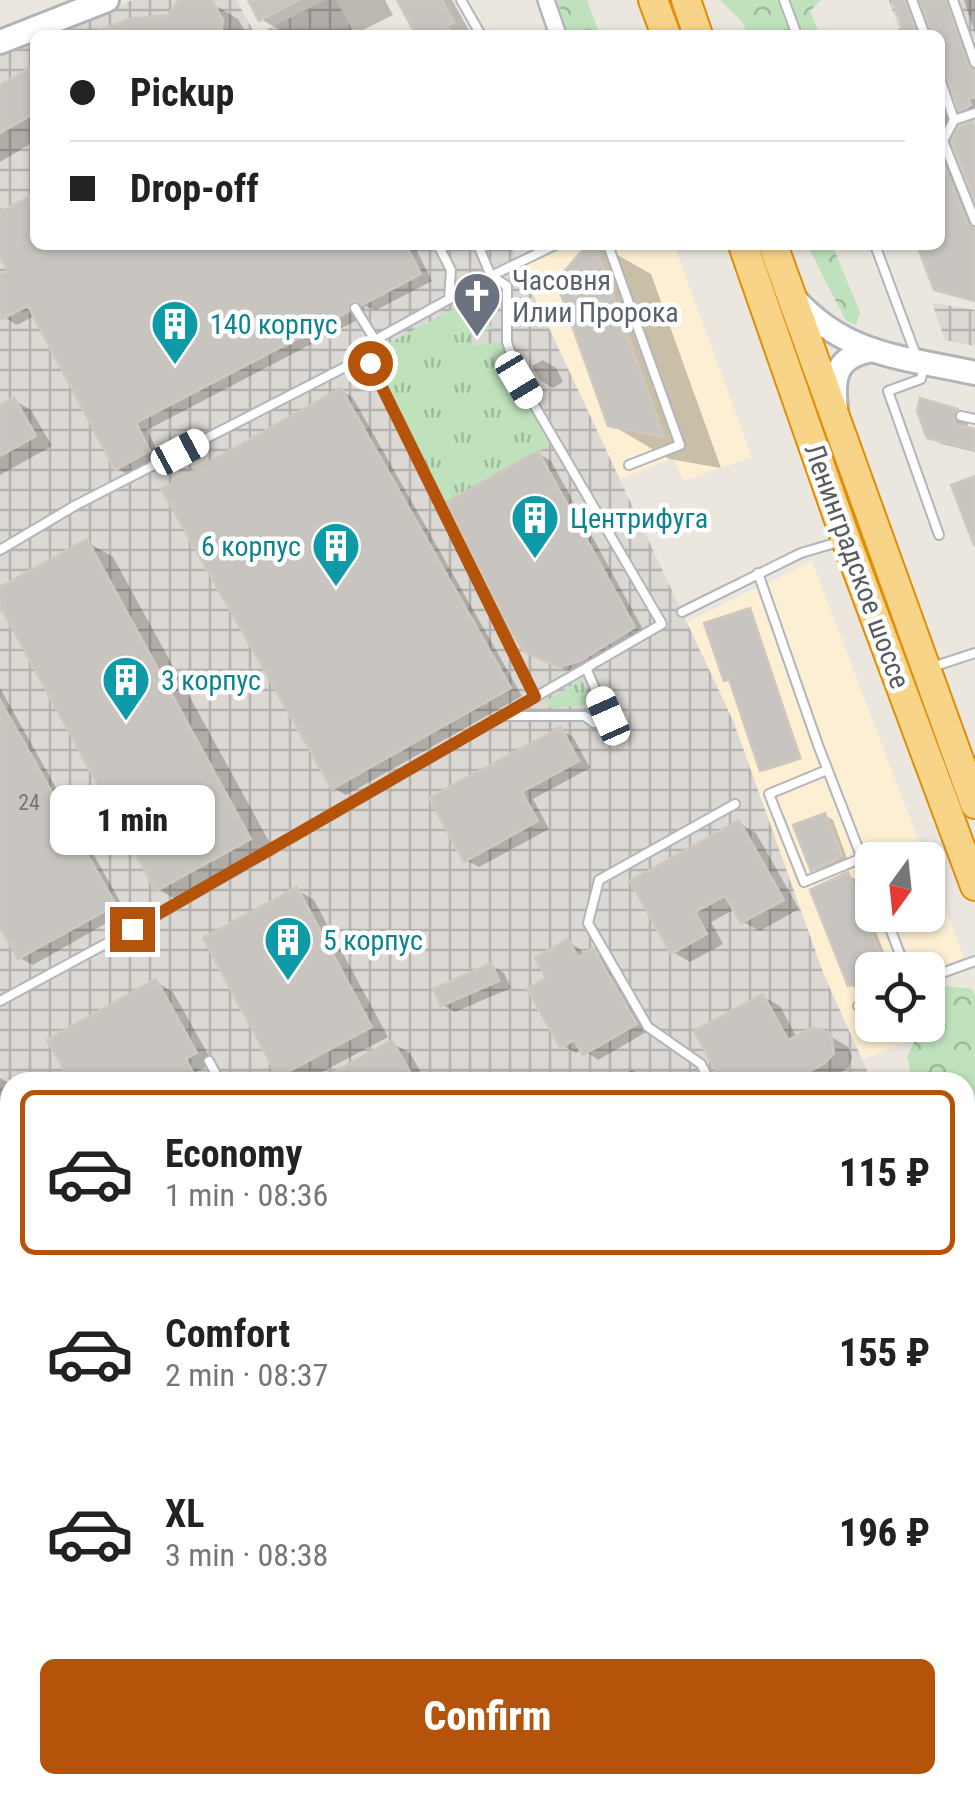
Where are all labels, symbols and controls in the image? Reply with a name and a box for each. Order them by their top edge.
text: Pickup [130,71,234,115]
text: Drop-off [130,167,259,211]
place label: Часовня Илии Пророка [512,264,679,329]
church icon: Часовня Илии Пророка [451,270,503,338]
building icon: 140 корпус [149,298,201,366]
place label: 140 корпус [210,308,338,341]
route start [348,341,393,386]
car [491,347,547,413]
car [146,425,214,479]
street label: Ленинградское шоссе [797,439,917,693]
building icon: Центрифуга [509,492,561,560]
place label: Центрифуга [570,502,708,535]
building icon: 6 корпус [310,520,362,588]
place label: 6 корпус [201,530,301,563]
building icon: 3 корпус [100,654,152,722]
place label: 3 корпус [161,664,261,697]
car [582,682,634,750]
callout: 1 min [49,784,214,854]
house number: 24 [18,790,40,815]
text: 1 min [97,801,168,839]
north arrow [855,842,945,932]
map controls [855,842,945,1042]
route end [110,907,155,952]
building icon: 5 корпус [262,914,314,982]
place label: 5 корпус [323,924,423,957]
button: locate [855,952,945,1042]
icon: car [45,1128,135,1218]
text: Economy [165,1132,302,1176]
text: 115 ₽ [839,1151,930,1195]
text: 1 min · 08:36 [165,1176,328,1214]
icon: car [45,1308,135,1398]
text: Comfort [165,1312,290,1356]
text: 155 ₽ [839,1331,930,1375]
text: 2 min · 08:37 [165,1356,328,1394]
icon: car [45,1488,135,1578]
text: XL [165,1492,204,1536]
text: 196 ₽ [839,1511,930,1555]
text: 3 min · 08:38 [165,1536,328,1574]
button: Confirm [40,1659,935,1774]

